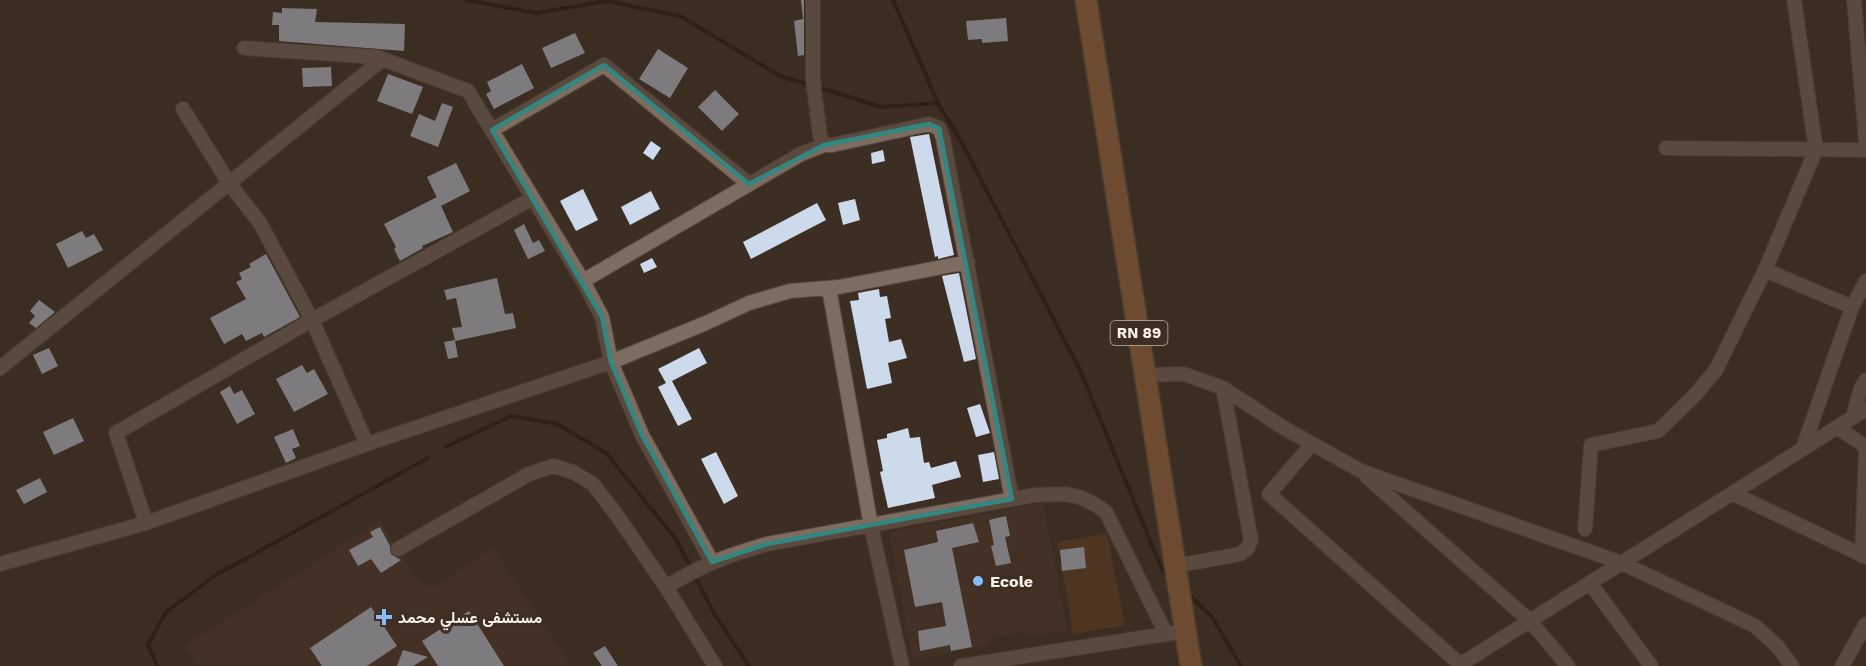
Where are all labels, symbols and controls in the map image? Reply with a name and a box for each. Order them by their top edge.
road number: RN 89 [1110,321,1168,345]
place label: Ecole [990,572,1033,591]
marker: Ecole [971,574,985,588]
marker: مستشفى عسلي محمد [375,608,393,626]
place label: مستشفى عسلي محمد [398,608,542,631]

